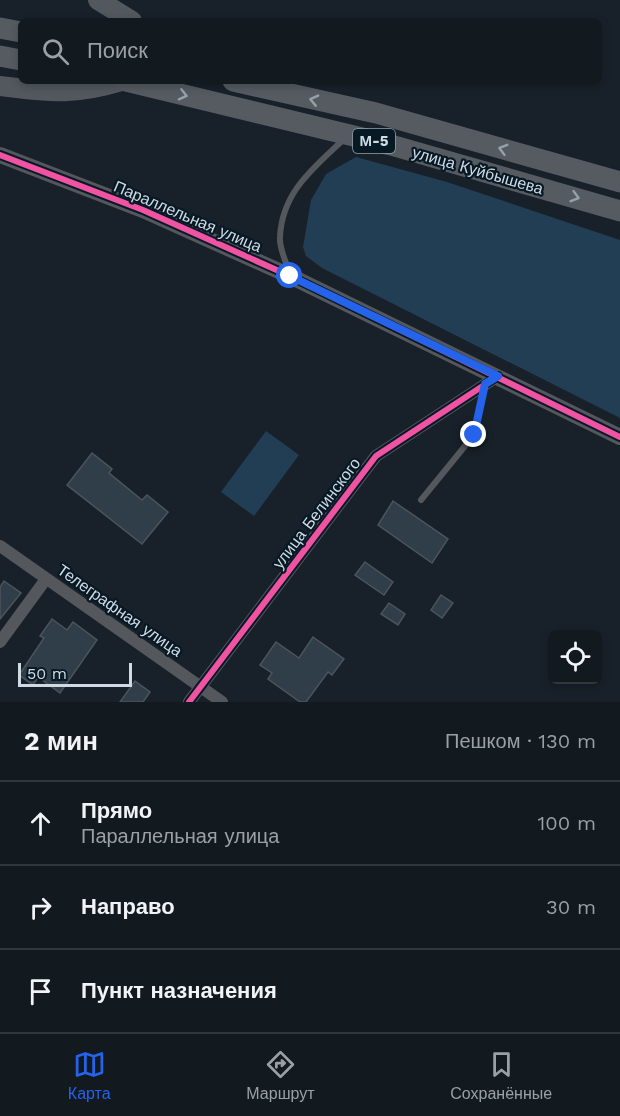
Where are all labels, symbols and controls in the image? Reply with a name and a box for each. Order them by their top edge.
search box [18,18,602,84]
icon: search [39,35,72,68]
text: Поиск [87,38,148,63]
one-way arrow [178,87,188,100]
one-way arrow [310,95,320,108]
road number: М-5 [353,129,395,153]
street label: улица Куйбышева [410,143,546,198]
one-way arrow [498,144,509,156]
street label: Параллельная улица [111,177,265,256]
one-way arrow [569,190,580,202]
route start [276,262,302,288]
route end [460,421,486,447]
street label: улица Белинского [269,454,364,572]
street label: Телеграфная улица [54,560,186,661]
map controls [548,630,602,684]
button: locate [548,630,602,684]
scale bar [18,660,132,688]
text: 50 m [27,664,67,683]
text: 2 мин [24,726,98,756]
text: Пешком · 130 m [445,729,596,753]
text: Прямо [81,798,152,823]
icon: ahead [24,807,57,840]
text: 100 m [537,811,596,835]
text: Параллельная улица [81,824,279,848]
icon: right [24,891,57,924]
text: Направо [81,894,175,919]
text: 30 m [546,895,596,919]
icon: arrive [24,975,57,1008]
text: Пункт назначения [81,978,277,1003]
tab: Карта [68,1048,111,1103]
tab: Маршрут [246,1048,315,1103]
tab: Сохранённые [450,1048,552,1103]

